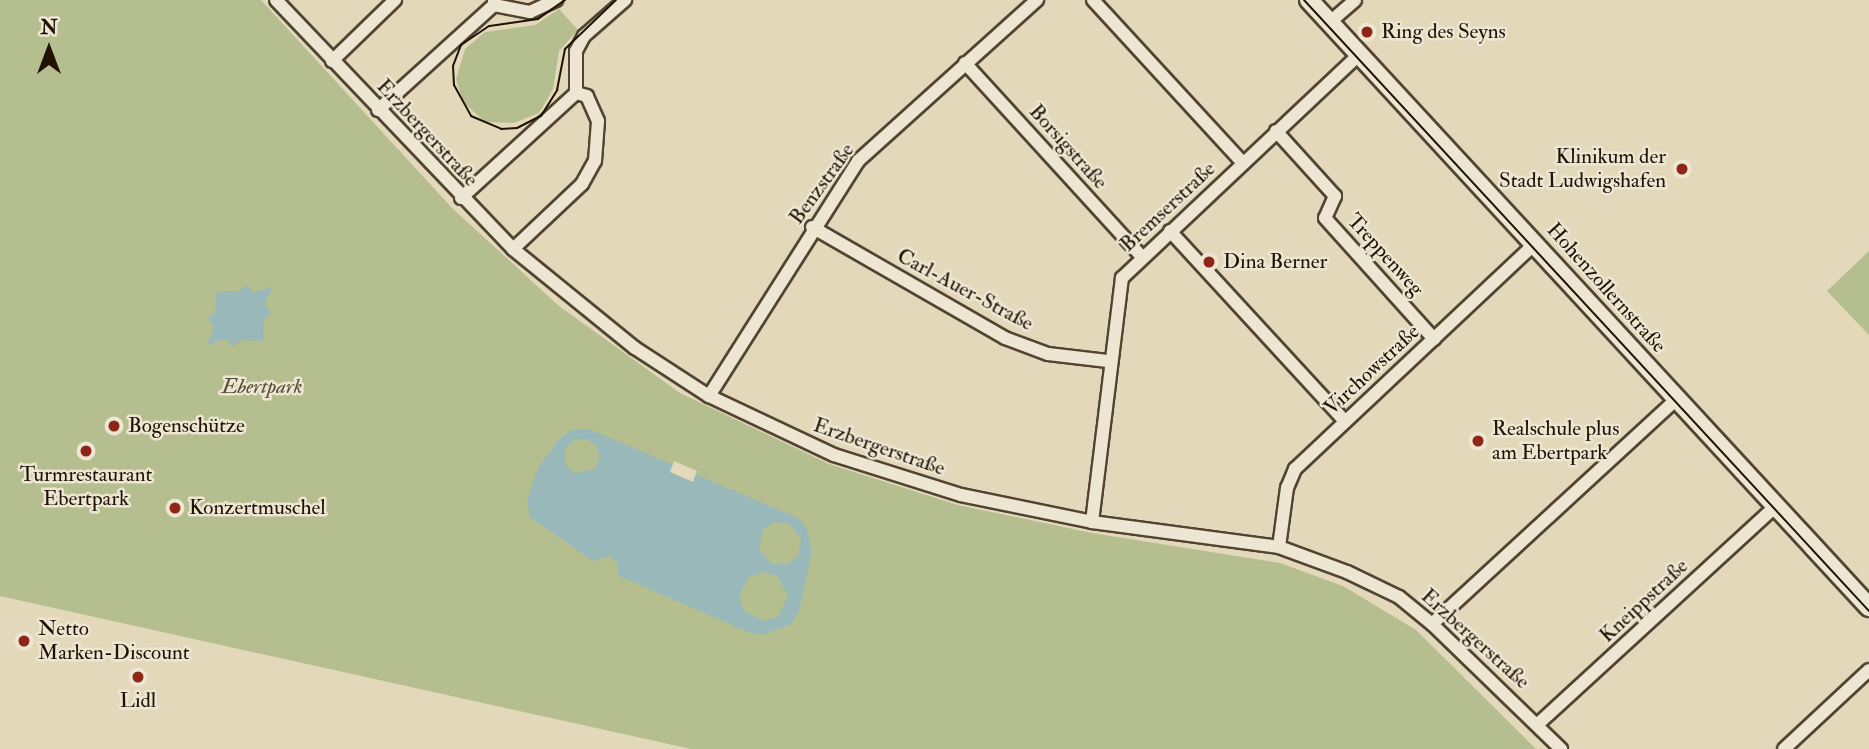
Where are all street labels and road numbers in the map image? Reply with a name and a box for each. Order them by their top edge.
street label: Erzbergerstraße [371,74,483,192]
street label: Borsigstraße [1023,99,1113,195]
street label: Benzstraße [784,139,860,229]
street label: Bremserstraße [1115,157,1221,257]
street label: Treppenweg [1341,209,1429,301]
street label: Hohenzollernstraße [1541,218,1671,358]
street label: Carl-Auer-Straße [893,244,1037,336]
street label: Virchowstraße [1319,319,1425,421]
street label: Erzbergerstraße [810,413,948,481]
street label: Kneippstraße [1595,554,1693,648]
street label: Erzbergerstraße [1415,584,1535,694]

